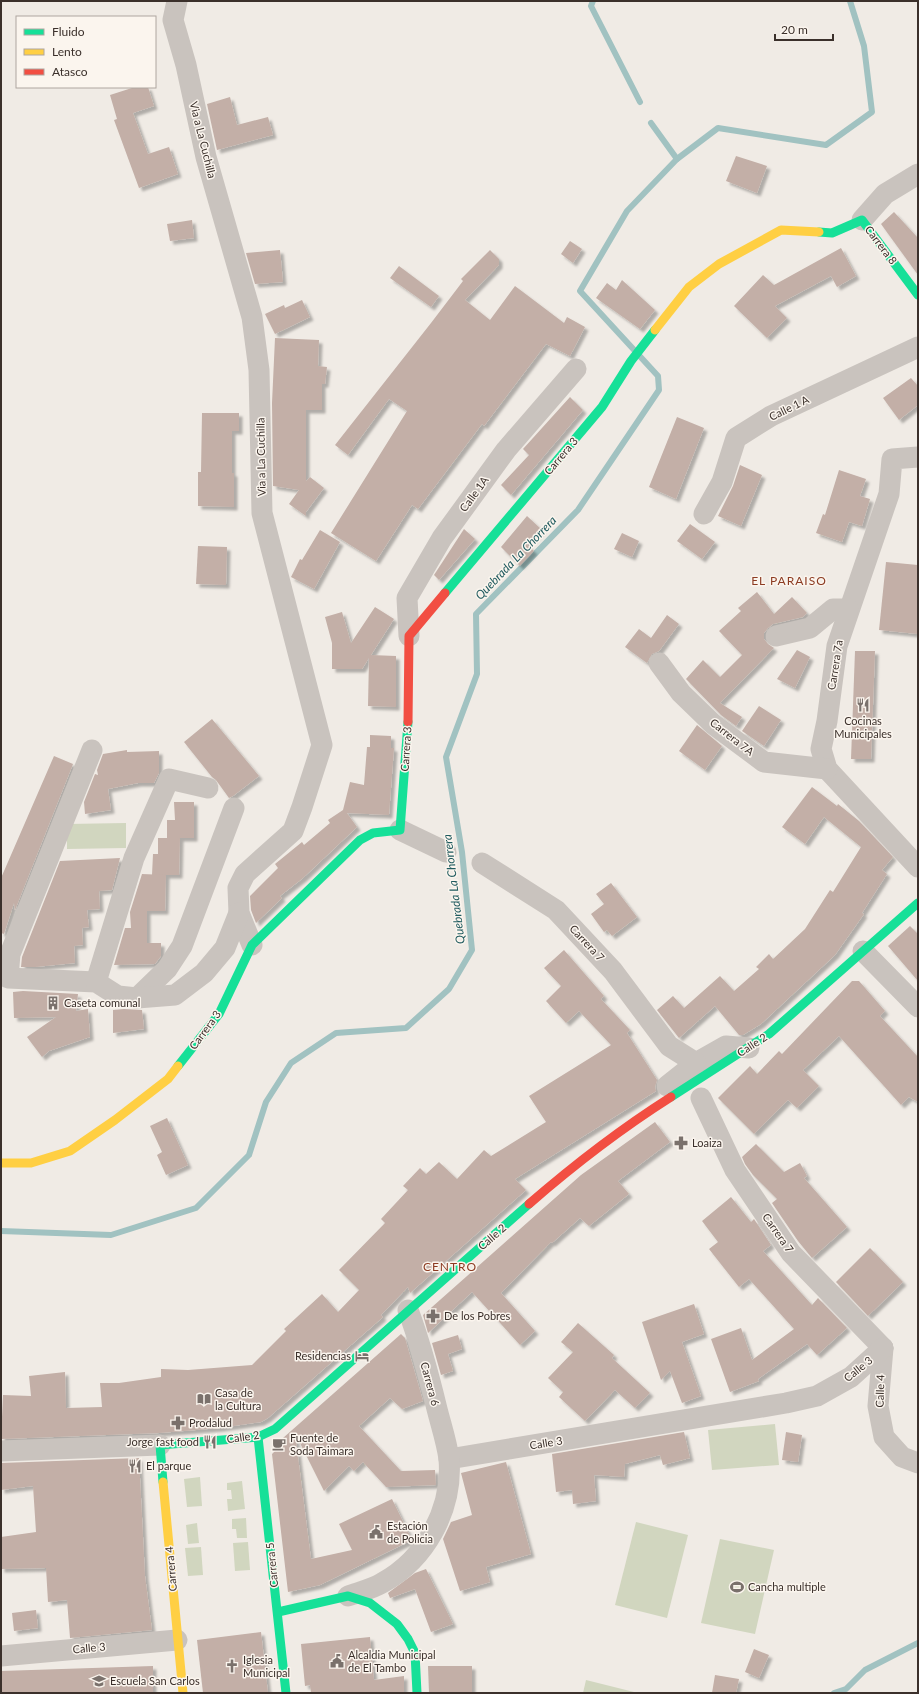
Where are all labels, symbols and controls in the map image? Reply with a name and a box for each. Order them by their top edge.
legend [16,16,156,88]
scale bar [775,16,833,42]
text: 20 m [781,22,808,37]
text: Fluido [52,24,85,39]
text: Lento [52,44,82,59]
text: Atasco [52,64,88,79]
street label: Via a La Cuchilla [188,100,219,180]
street label: Carrera 8 [863,223,900,267]
street label: Calle 1 A [767,392,811,423]
street label: Via a La Cuchilla [253,418,268,496]
street label: Carrera 3 [541,434,580,477]
street label: Calle 1A [456,473,491,514]
water label: Quebrada La Chorrera [472,513,559,603]
district label: EL PARAISO [751,573,827,588]
street label: Carrera 7a [824,639,845,691]
restaurant icon: Cocinas Municipales [855,697,871,713]
place label: Cocinas Municipales [834,714,892,740]
street label: Carrera 7A [708,715,757,758]
street label: Carrera 3 [397,726,414,772]
water label: Quebrada La Chorrera [439,833,468,945]
street label: Carrera 7 [567,922,607,964]
building icon: Caseta comunal [45,995,61,1011]
place label: Caseta comunal [64,996,140,1009]
street label: Carrera 3 [186,1008,223,1052]
street label: Calle 2 [734,1030,769,1059]
pharmacy icon: Loaiza [673,1135,689,1151]
place label: Loaiza [692,1136,722,1149]
street label: Carrera 7 [760,1211,797,1255]
street label: Calle 2 [475,1221,508,1252]
district label: CENTRO [423,1259,477,1274]
pharmacy icon: De los Pobres [425,1308,441,1324]
place label: De los Pobres [444,1309,511,1322]
hotel icon: Residencias [354,1348,370,1364]
place label: Residencias [295,1349,351,1362]
street label: Calle 3 [841,1353,875,1384]
street label: Carrera 6 [418,1360,443,1407]
street label: Calle 4 [872,1374,887,1408]
place label: Casa de la Cultura [215,1386,261,1412]
library icon: Casa de la Cultura [196,1391,212,1407]
pharmacy icon: Prodalud [170,1415,186,1431]
place label: Prodalud [189,1416,232,1429]
street label: Calle 2 [226,1428,260,1445]
place label: Fuente de Soda Taimara [290,1431,354,1457]
restaurant icon: Jorge fast food [202,1434,218,1450]
street label: Calle 3 [529,1434,563,1452]
place label: Jorge fast food [127,1435,199,1448]
cafe icon: Fuente de Soda Taimara [271,1436,287,1452]
restaurant icon: El parque [127,1458,143,1474]
place label: El parque [146,1459,191,1472]
place label: Estación de Policia [387,1519,433,1545]
public building icon: Estación de Policia [368,1524,384,1540]
street label: Carrera 5 [263,1542,280,1588]
street label: Carrera 4 [162,1545,179,1592]
sports icon: Cancha multiple [729,1579,745,1595]
place label: Cancha multiple [748,1580,826,1593]
street label: Calle 3 [72,1640,106,1655]
place label: Alcaldia Municipal de El Tambo [348,1648,436,1674]
place label: Iglesia Municipal [243,1653,290,1679]
public building icon: Alcaldia Municipal de El Tambo [329,1653,345,1669]
church icon: Iglesia Municipal [224,1658,240,1674]
school or university icon: Escuela San Carlos [91,1673,107,1689]
place label: Escuela San Carlos [110,1674,200,1687]

